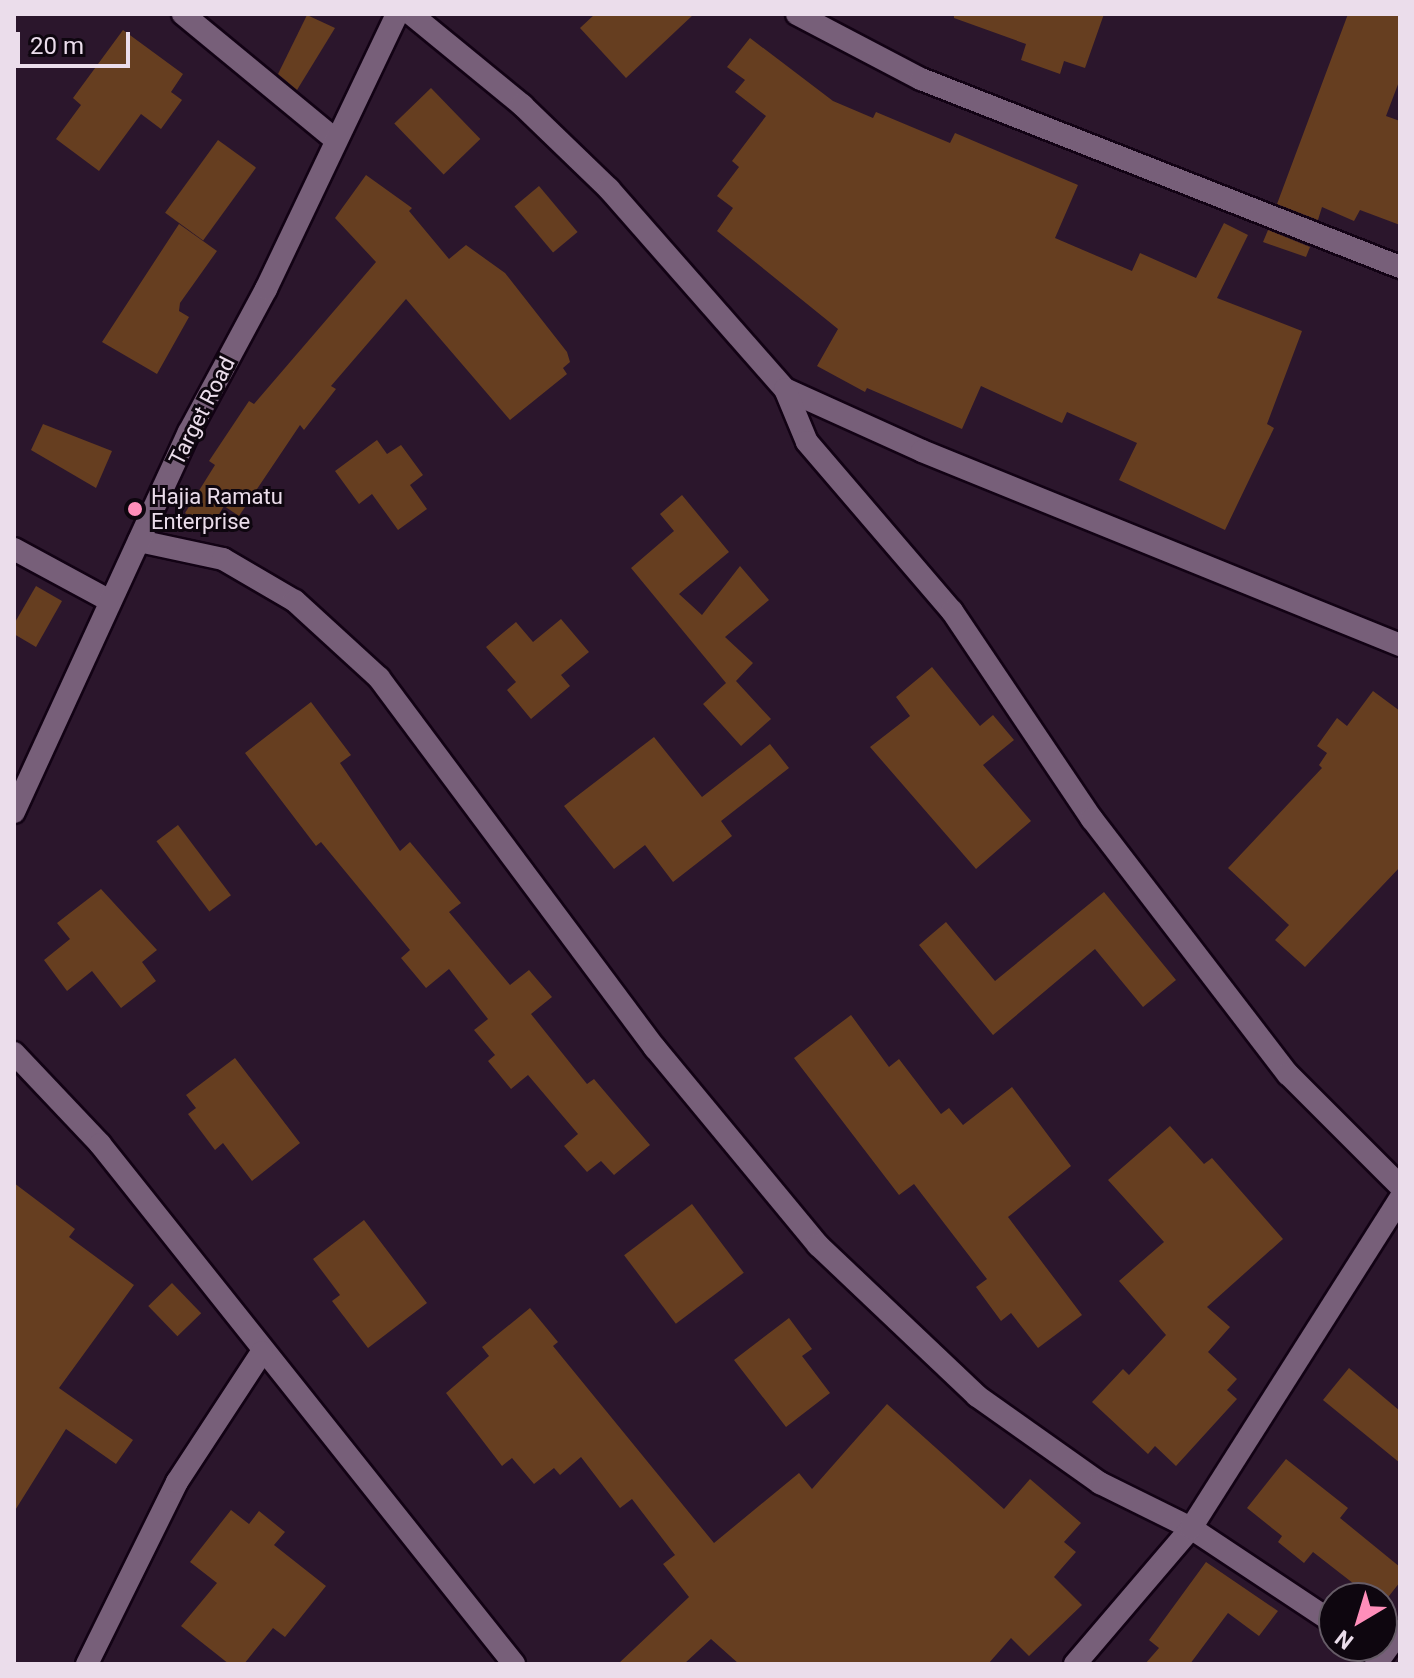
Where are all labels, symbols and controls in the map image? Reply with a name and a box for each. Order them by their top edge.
scale bar [20,16,134,66]
text: 20 m [30,32,84,60]
street label: Target Road [163,352,241,470]
place label: Hajia Ramatu Enterprise [151,483,283,534]
marker: Hajia Ramatu Enterprise [126,500,144,518]
north arrow [1318,1582,1398,1662]
text: N [1330,1625,1358,1654]

